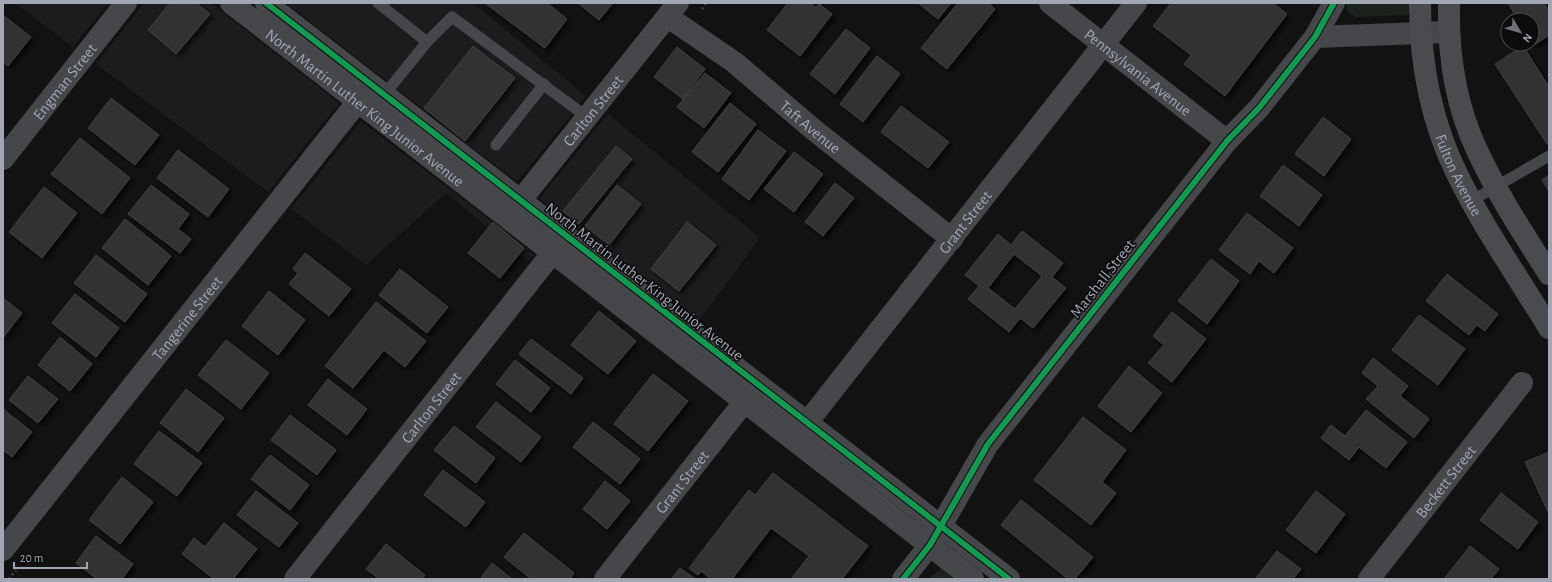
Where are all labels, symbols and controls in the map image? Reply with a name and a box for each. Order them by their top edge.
north arrow [1500,12,1540,52]
street label: North Martin Luther King Junior Avenue [262,26,467,190]
street label: Pennsylvania Avenue [1081,26,1194,119]
text: N [1521,31,1534,44]
street label: Engman Street [30,41,100,123]
street label: Carlton Street [560,72,626,149]
street label: Taft Avenue [776,98,843,157]
street label: Fulton Avenue [1432,132,1485,219]
street label: Grant Street [936,188,995,257]
street label: North Martin Luther King Junior Avenue [543,200,746,364]
street label: Marshall Street [1067,236,1138,321]
street label: Tangerine Street [149,273,225,364]
street label: Carlton Street [399,369,464,446]
street label: Beckett Street [1413,443,1479,521]
street label: Grant Street [653,448,712,517]
scale bar [14,544,87,570]
text: 20 m [20,552,43,564]

